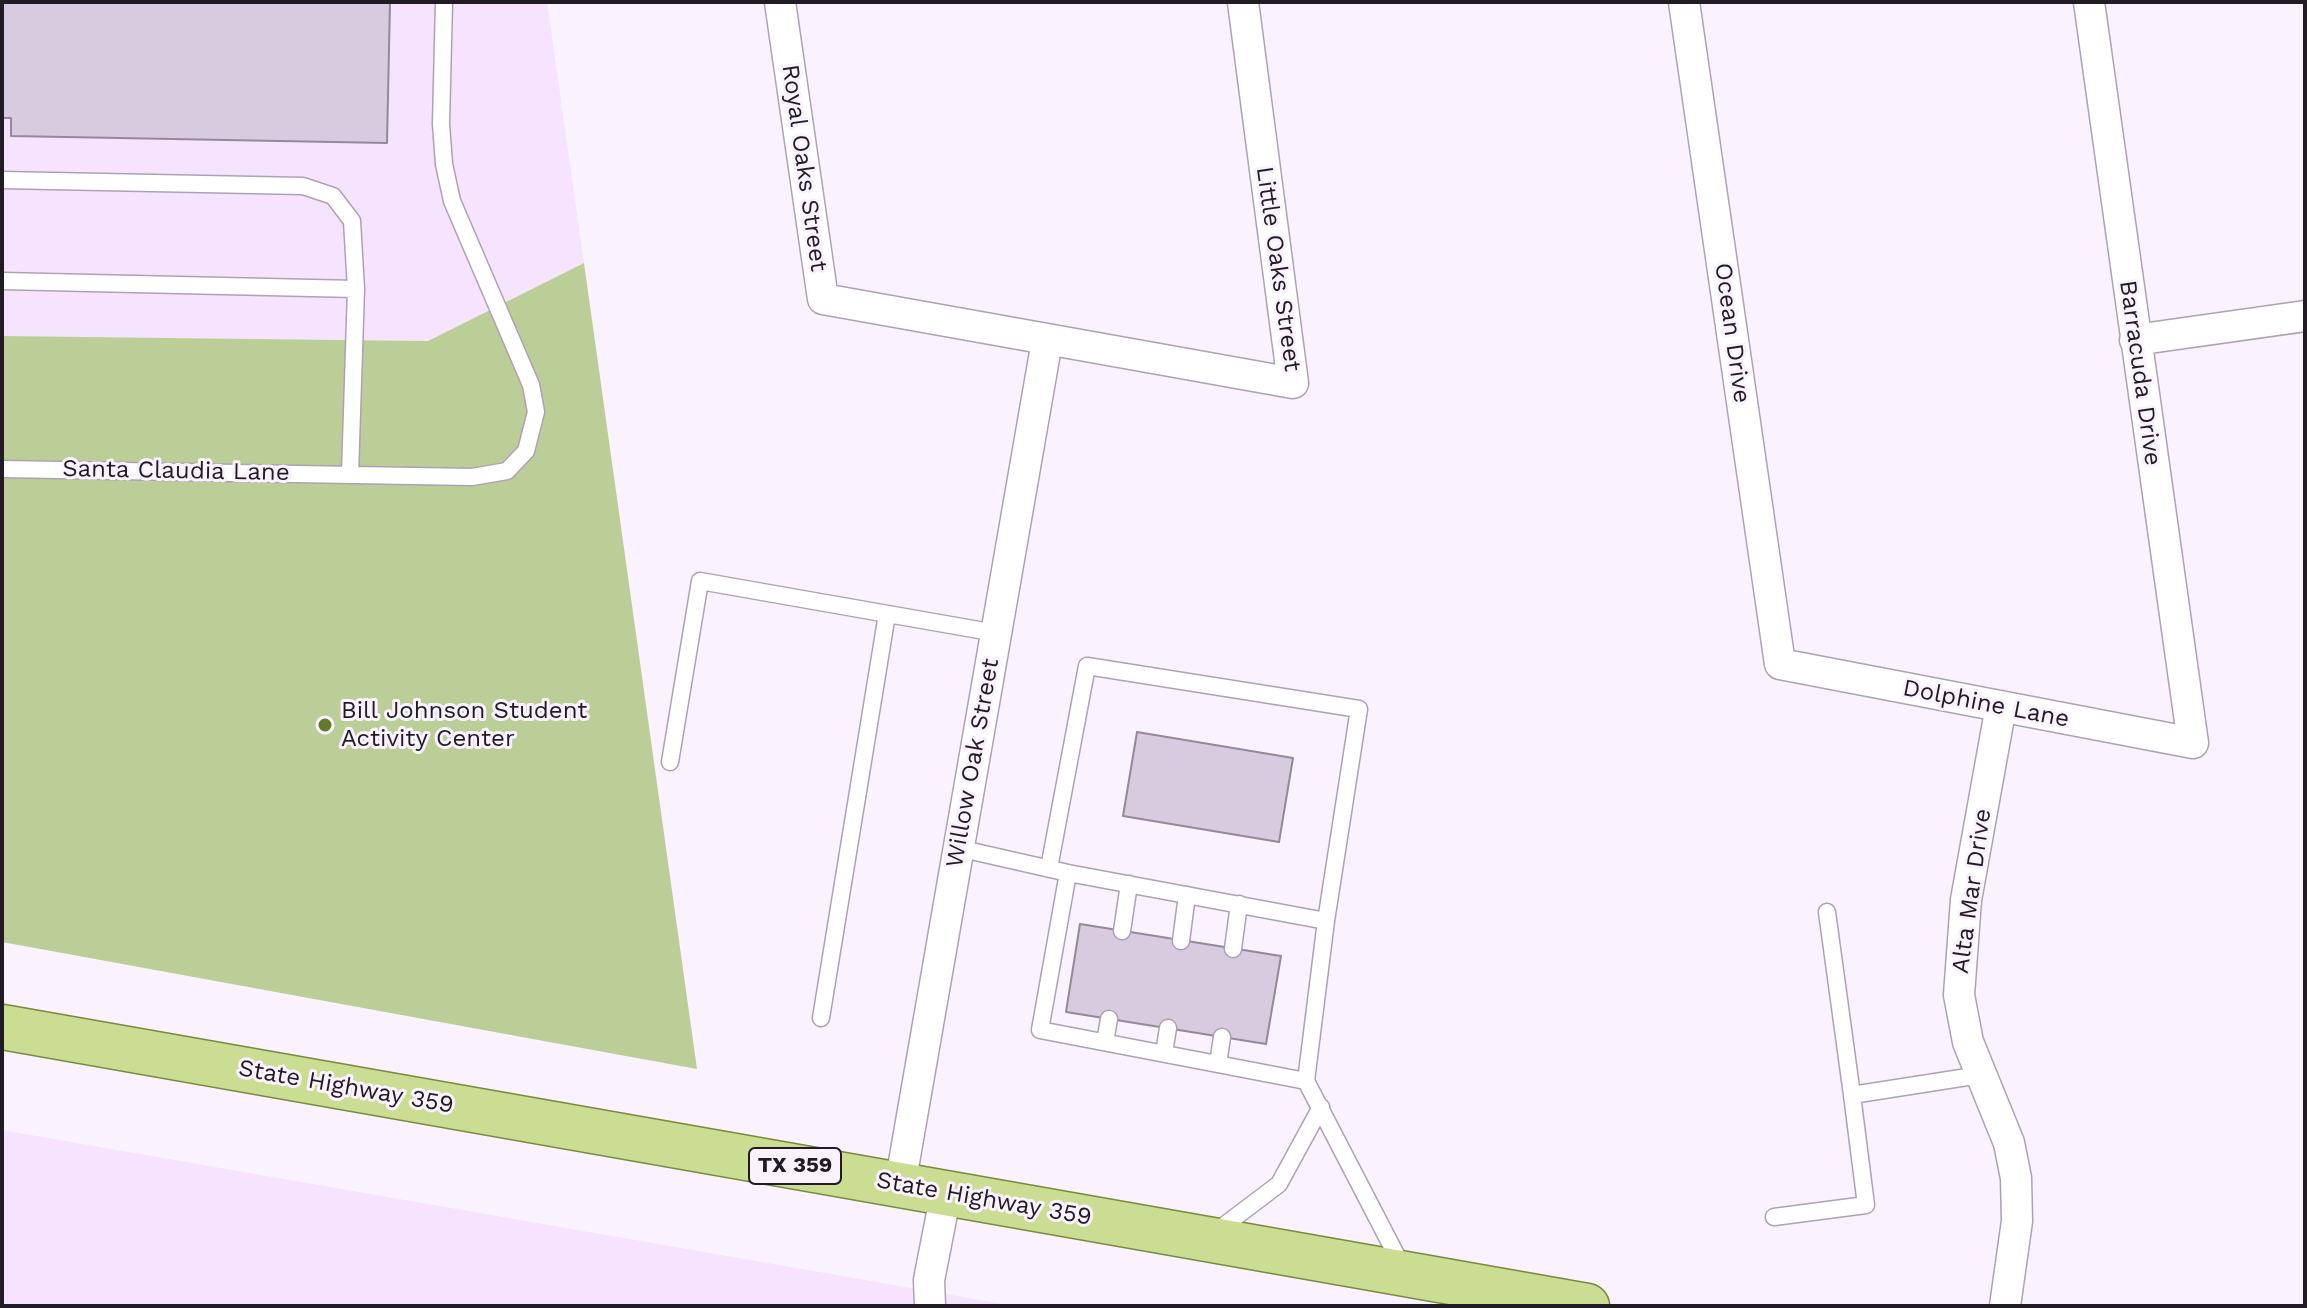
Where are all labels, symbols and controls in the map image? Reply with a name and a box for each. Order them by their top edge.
street label: Royal Oaks Street [775,63,833,273]
street label: Little Oaks Street [1249,165,1307,373]
street label: Ocean Drive [1708,261,1756,405]
street label: Barracuda Drive [2113,278,2167,468]
street label: Santa Claudia Lane [62,455,290,487]
street label: Willow Oak Street [940,656,1006,870]
street label: Dolphine Lane [1900,674,2072,734]
place label: Bill Johnson Student Activity Center [341,697,587,753]
marker: Bill Johnson Student Activity Center [316,716,334,734]
street label: Alta Mar Drive [1946,807,1998,975]
street label: State Highway 359 [236,1054,456,1120]
road number: TX 359 [749,1148,841,1184]
street label: State Highway 359 [874,1166,1094,1232]

